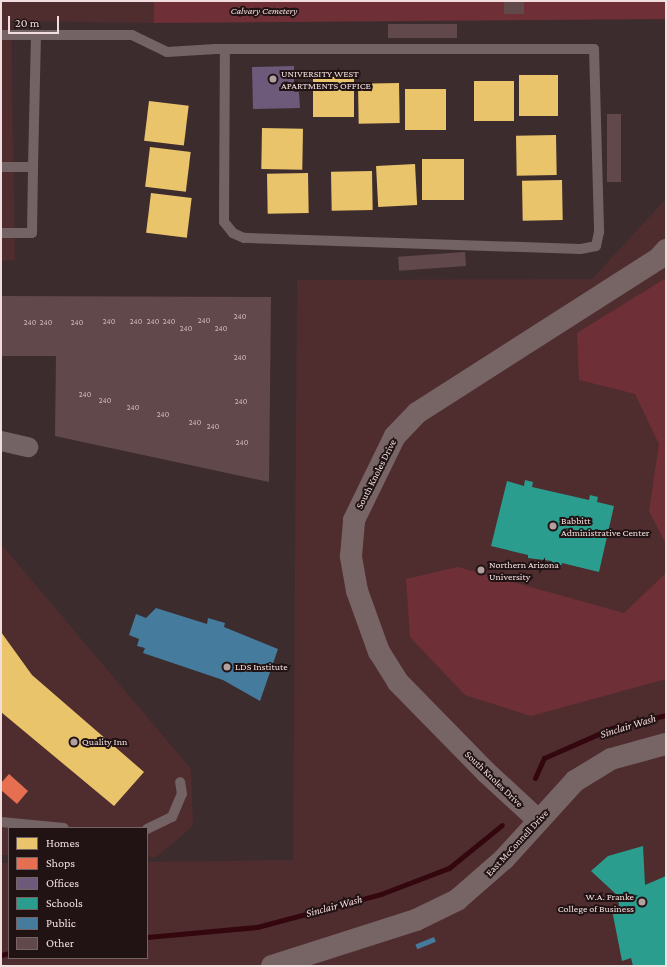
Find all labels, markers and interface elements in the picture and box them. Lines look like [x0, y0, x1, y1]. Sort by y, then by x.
park label: Calvary Cemetery [231, 5, 297, 17]
scale bar [10, 8, 61, 34]
text: 20 m [15, 16, 39, 30]
place label: UNIVERSITY WEST APARTMENTS OFFICE [281, 67, 371, 90]
marker: UNIVERSITY WEST APARTMENTS OFFICE [268, 74, 278, 84]
house number: 240 [234, 312, 246, 322]
house number: 240 [198, 316, 210, 326]
house number: 240 [103, 317, 115, 327]
house number: 240 [130, 317, 142, 327]
house number: 240 [147, 317, 159, 327]
house number: 240 [163, 317, 175, 327]
house number: 240 [24, 318, 36, 328]
house number: 240 [40, 318, 52, 328]
house number: 240 [71, 318, 83, 328]
house number: 240 [180, 324, 192, 334]
house number: 240 [215, 324, 227, 334]
house number: 240 [234, 353, 246, 363]
house number: 240 [79, 390, 91, 400]
house number: 240 [99, 396, 111, 406]
house number: 240 [235, 397, 247, 407]
house number: 240 [127, 403, 139, 413]
house number: 240 [157, 410, 169, 420]
house number: 240 [189, 418, 201, 428]
house number: 240 [207, 422, 219, 432]
street label: South Knoles Drive [353, 437, 399, 511]
house number: 240 [236, 438, 248, 448]
place label: Babbitt Administrative Center [561, 514, 649, 538]
marker: Babbitt Administrative Center [548, 521, 558, 531]
place label: Northern Arizona University [489, 558, 559, 582]
marker: Northern Arizona University [476, 565, 486, 575]
place label: LDS Institute [235, 661, 288, 673]
marker: LDS Institute [222, 662, 232, 672]
water label: Sinclair Wash [598, 711, 658, 741]
place label: Quality Inn [82, 736, 127, 748]
marker: Quality Inn [69, 737, 79, 747]
street label: South Knoles Drive [462, 748, 526, 810]
street label: East McConnell Drive [483, 807, 551, 879]
legend [8, 827, 148, 959]
text: Homes [46, 836, 79, 850]
text: Shops [46, 856, 75, 870]
text: Offices [46, 876, 79, 890]
place label: W.A. Franke College of Business [558, 890, 634, 914]
water label: Sinclair Wash [304, 892, 364, 920]
text: Schools [46, 896, 83, 910]
marker: W.A. Franke College of Business [637, 897, 647, 907]
text: Public [46, 916, 76, 930]
text: Other [46, 936, 74, 950]

